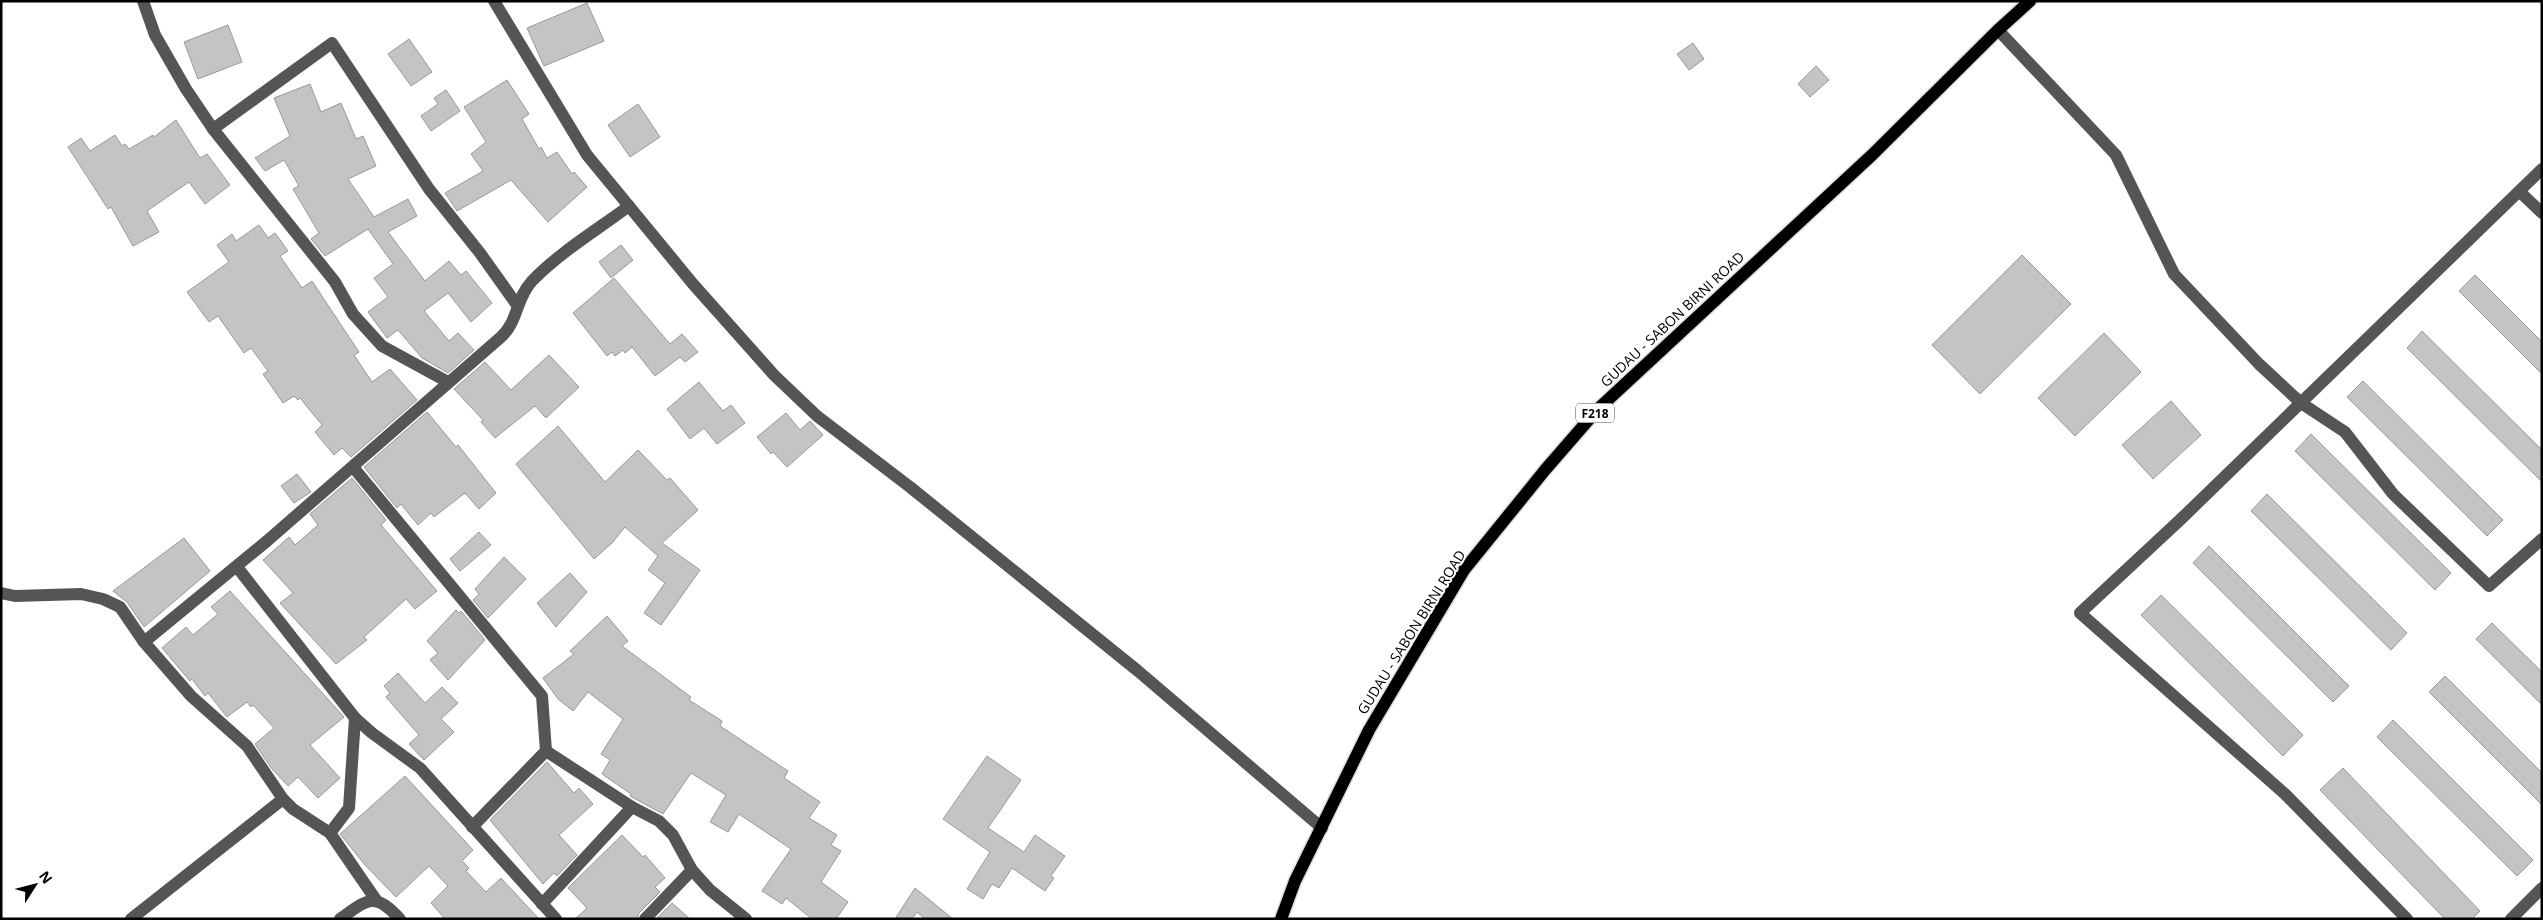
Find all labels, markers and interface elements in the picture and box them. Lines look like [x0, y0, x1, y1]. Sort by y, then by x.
street label: GUDAU - SABON BIRNI ROAD [1596, 247, 1748, 391]
road number: F218 [1576, 403, 1614, 422]
street label: GUDAU - SABON BIRNI ROAD [1353, 546, 1469, 718]
north arrow [10, 860, 60, 910]
text: N [35, 867, 57, 887]

